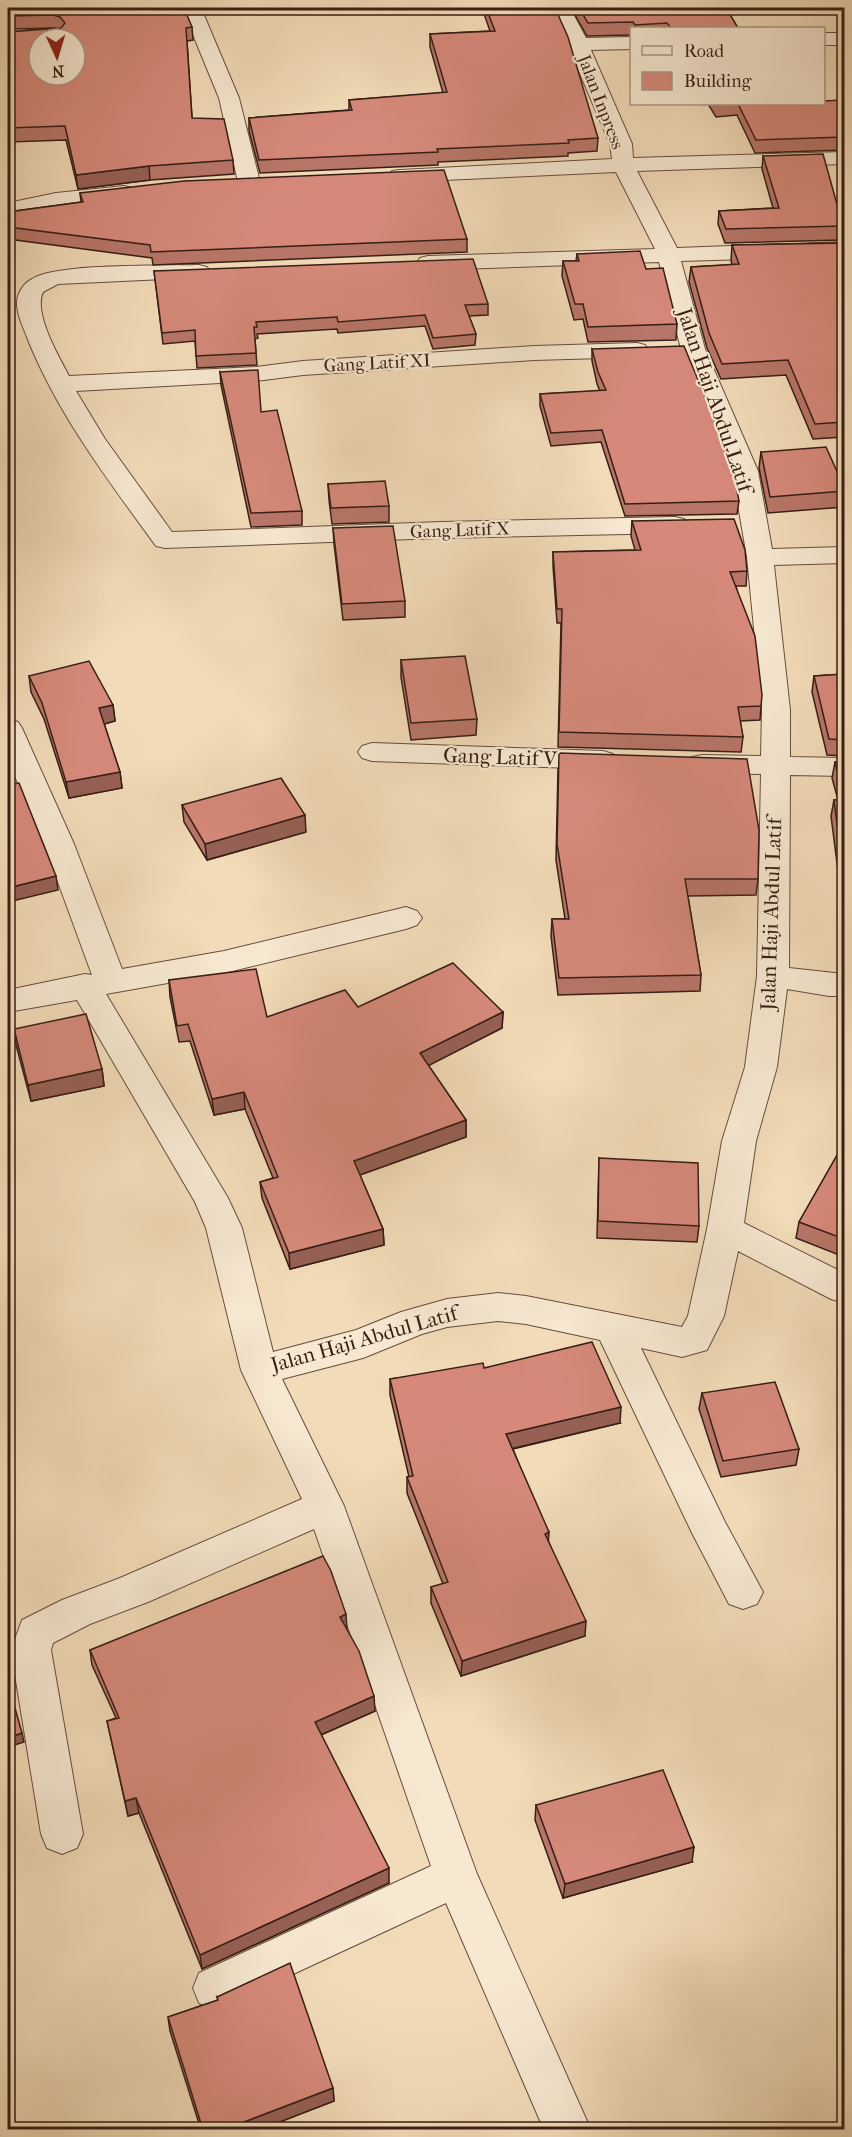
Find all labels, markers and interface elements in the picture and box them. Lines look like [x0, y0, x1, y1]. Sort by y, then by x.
north arrow [27, 27, 87, 87]
legend [630, 27, 825, 105]
text: Road [684, 41, 724, 62]
street label: Jalan Inpress [572, 50, 628, 153]
text: N [50, 62, 65, 81]
text: Building [684, 71, 752, 92]
street label: Jalan Haji Abdul Latif [672, 303, 759, 499]
street label: Gang Latif XI [323, 350, 431, 377]
street label: Gang Latif X [410, 518, 510, 543]
street label: Gang Latif V [443, 743, 559, 771]
street label: Jalan Haji Abdul Latif [756, 813, 787, 1013]
street label: Jalan Haji Abdul Latif [266, 1300, 464, 1378]

